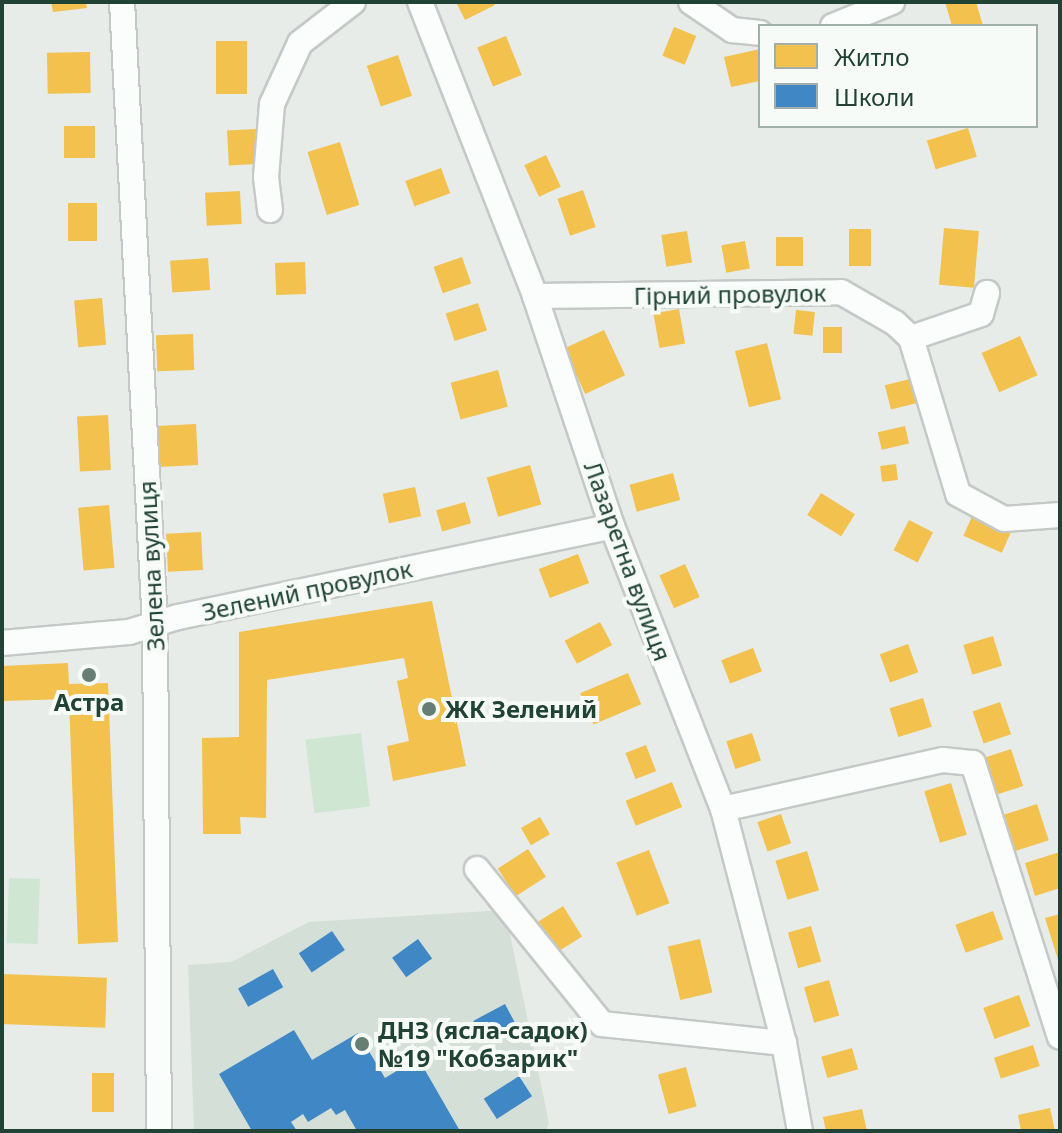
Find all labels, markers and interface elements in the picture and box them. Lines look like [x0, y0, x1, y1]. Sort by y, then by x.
legend [758, 24, 1038, 128]
text: Житло [834, 40, 909, 73]
text: Школи [834, 80, 914, 113]
street label: Гірний провулок [633, 278, 827, 310]
street label: Лазаретна вулиця [579, 457, 677, 665]
street label: Зелена вулиця [132, 480, 170, 652]
street label: Зелений провулок [199, 554, 415, 626]
marker: Астра [80, 666, 98, 684]
place label: Астра [54, 688, 124, 716]
place label: ЖК Зелений [445, 695, 597, 723]
marker: ЖК Зелений [420, 700, 438, 718]
place label: ДНЗ (ясла-садок) №19 "Кобзарик" [378, 1016, 588, 1072]
marker: ДНЗ (ясла-садок) №19 "Кобзарик" [353, 1035, 371, 1053]

